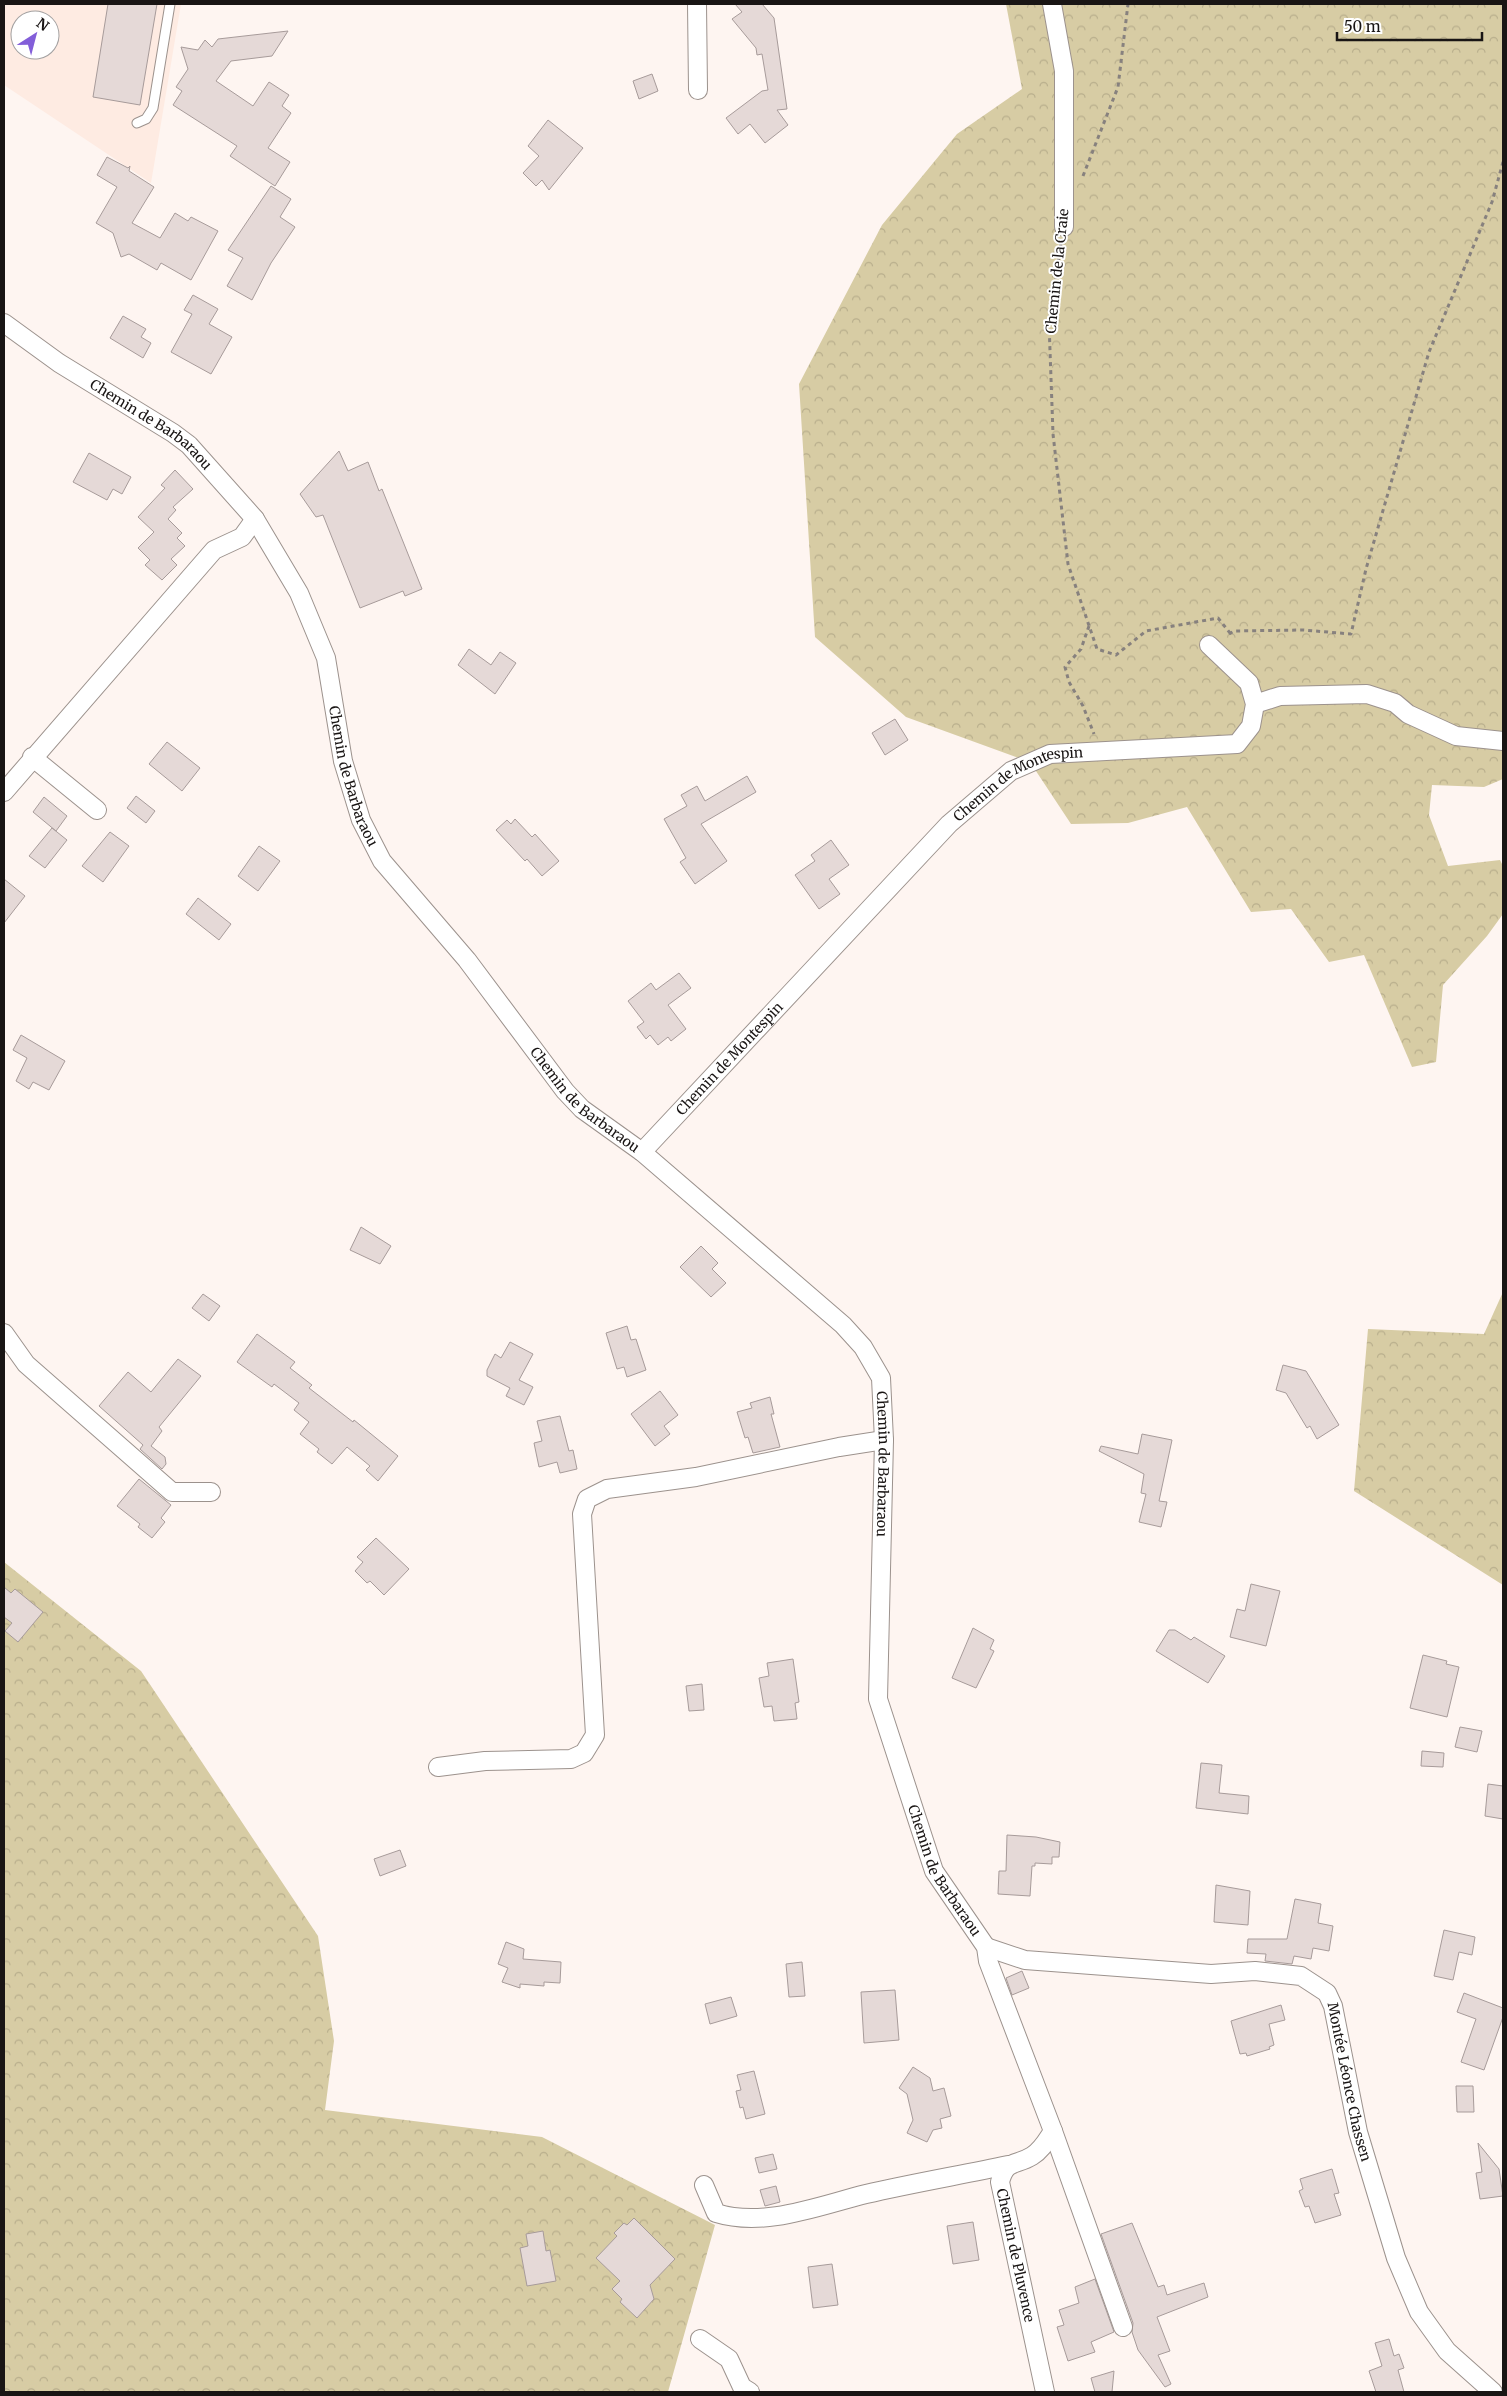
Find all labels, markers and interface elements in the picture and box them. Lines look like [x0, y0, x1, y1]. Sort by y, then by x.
north arrow [10, 10, 60, 60]
scale bar [1337, 10, 1482, 42]
text: N [33, 14, 52, 35]
text: 50 m [1344, 17, 1381, 36]
street label: Chemin de la Craie [1041, 208, 1073, 334]
street label: Chemin de Barbaraou [87, 375, 216, 474]
street label: Chemin de Barbaraou [325, 704, 382, 850]
street label: Chemin de Montespin [950, 743, 1083, 825]
street label: Chemin de Montespin [672, 998, 787, 1119]
street label: Chemin de Barbaraou [526, 1043, 643, 1156]
street label: Chemin de Barbaraou [873, 1391, 893, 1537]
street label: Chemin de Barbaraou [904, 1803, 985, 1940]
street label: Montée Léonce Chassen [1323, 2001, 1375, 2164]
street label: Chemin de Pluvence [993, 2187, 1039, 2324]

